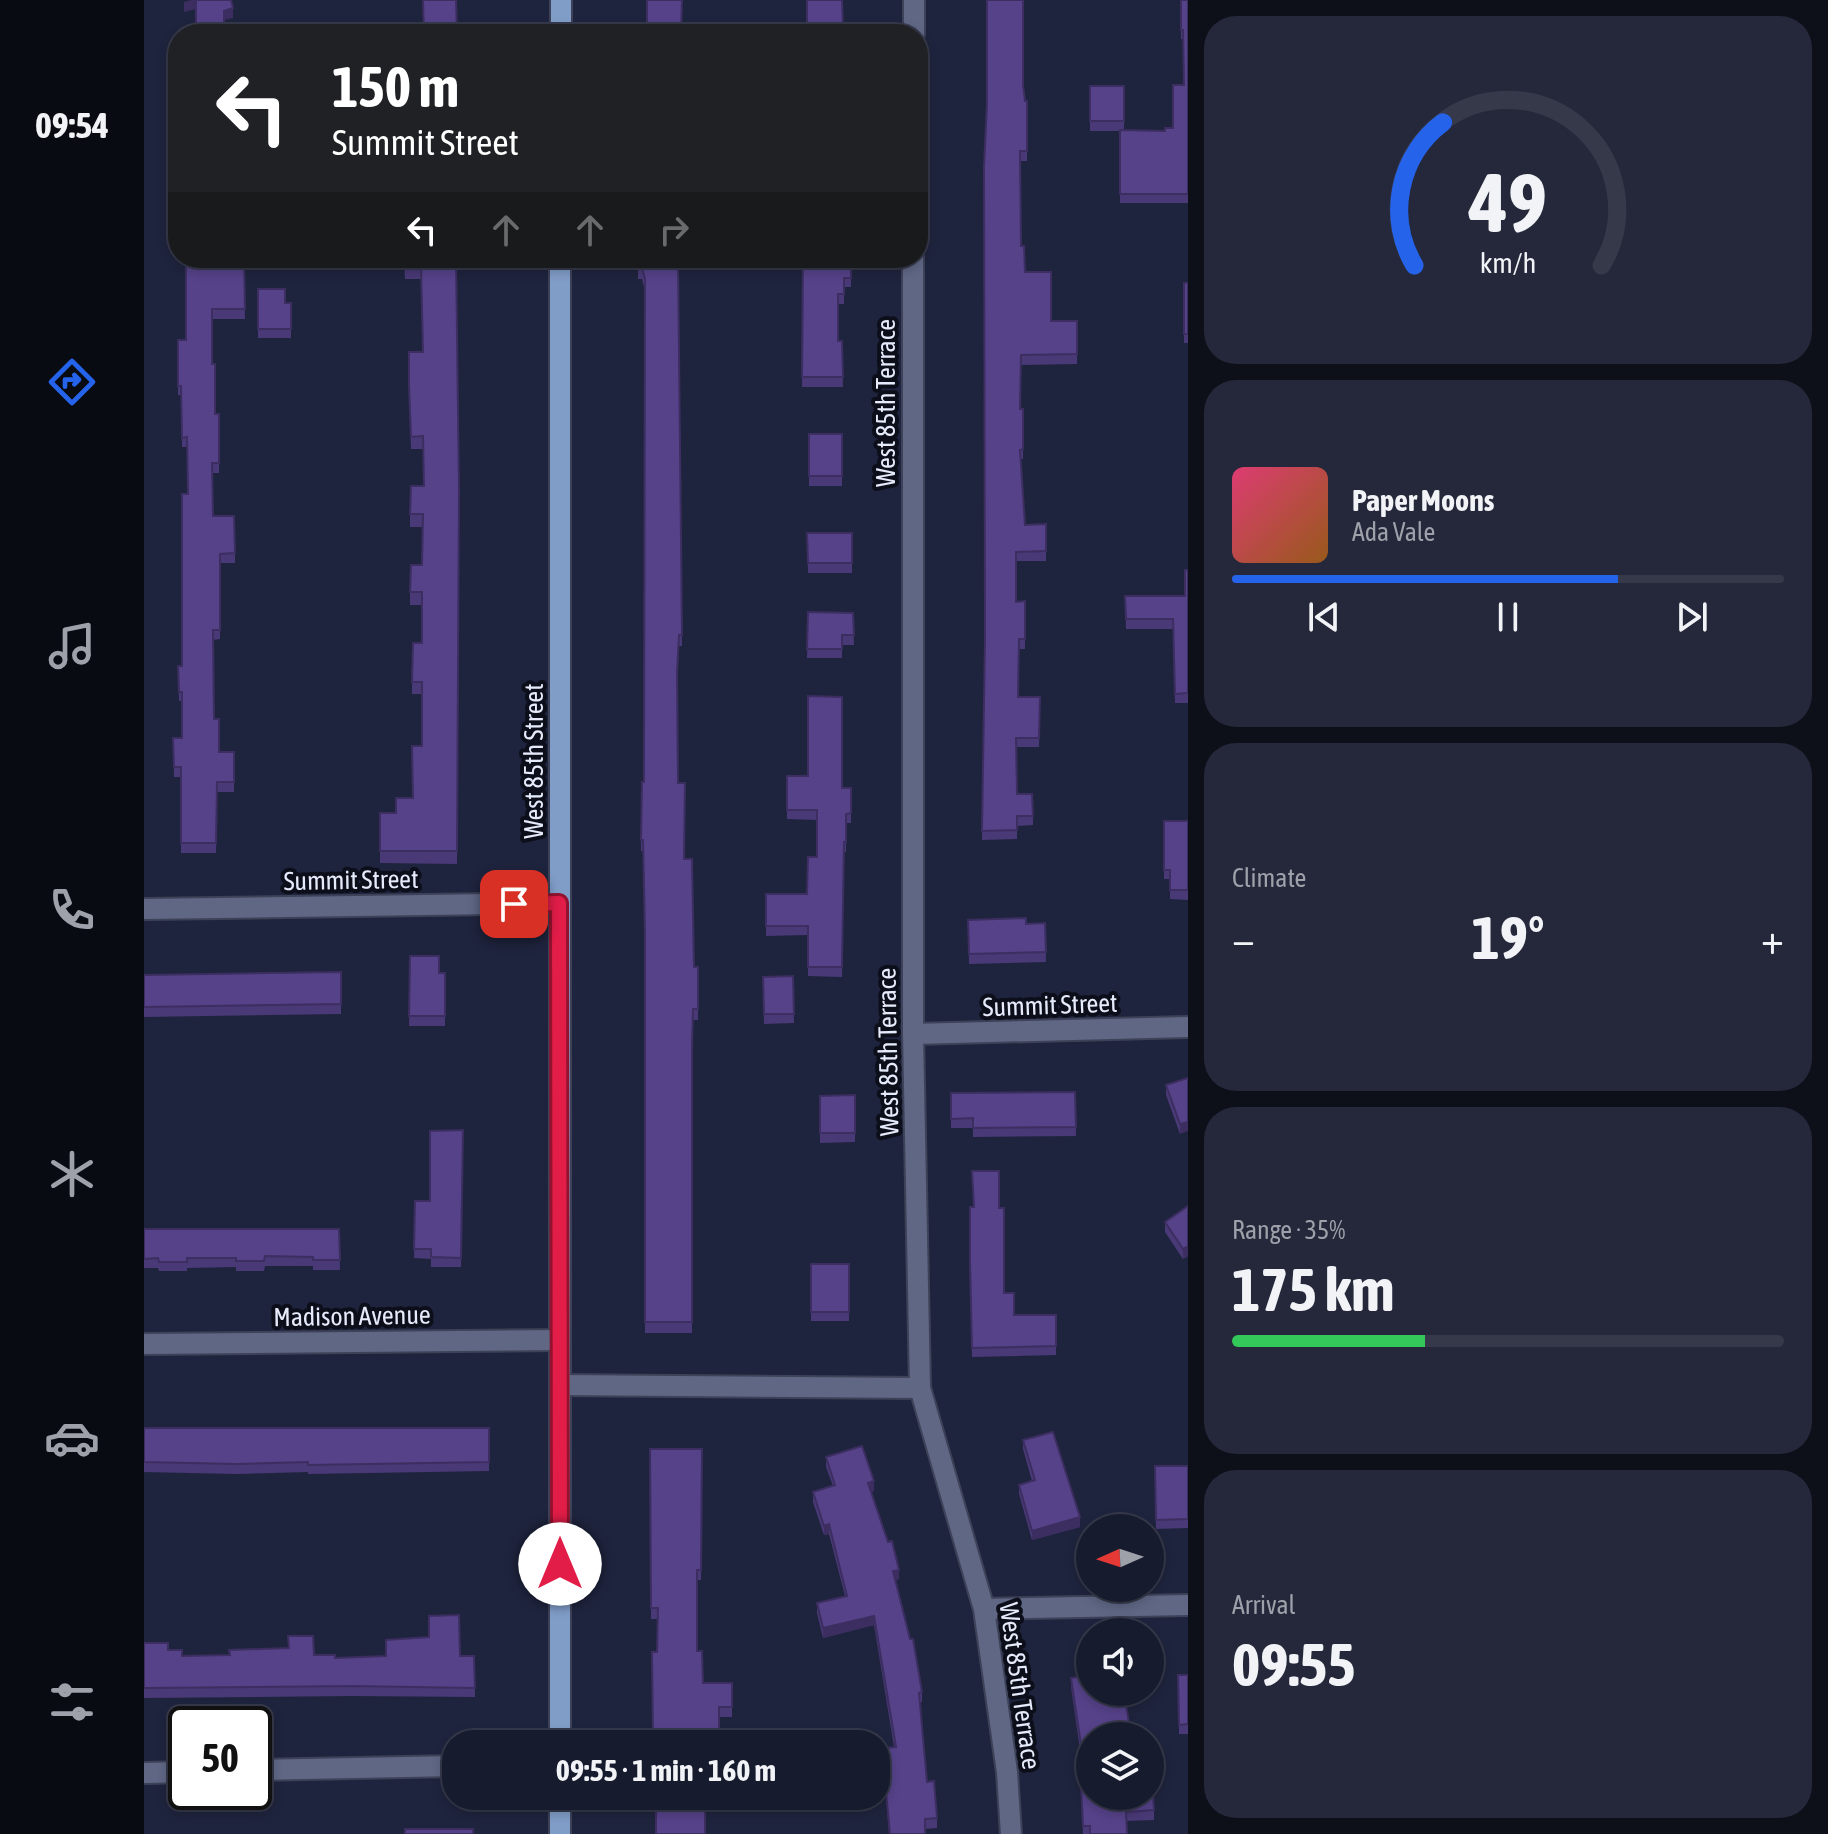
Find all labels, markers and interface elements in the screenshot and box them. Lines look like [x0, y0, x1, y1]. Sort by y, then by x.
text: 150 m [332, 55, 459, 119]
icon: left [200, 56, 304, 160]
text: 09:54 [35, 104, 109, 146]
text: Summit Street [332, 121, 519, 163]
text: 49 [1468, 153, 1547, 249]
icon: left [400, 208, 444, 252]
icon: ahead [484, 208, 528, 252]
icon: ahead [568, 208, 612, 252]
icon: right [652, 208, 696, 252]
text: km/h [1480, 246, 1536, 279]
street label: West 85th Terrace [871, 319, 901, 487]
icon: directions [44, 354, 100, 410]
text: Paper Moons [1352, 483, 1494, 517]
text: Ada Vale [1352, 517, 1435, 547]
icon: previous [1302, 595, 1346, 639]
icon: pause [1486, 595, 1530, 639]
icon: next [1670, 595, 1714, 639]
icon: music [44, 618, 100, 674]
street label: West 85th Street [519, 683, 549, 839]
text: Climate [1232, 863, 1306, 893]
street label: Summit Street [283, 864, 419, 896]
pin [480, 870, 548, 938]
icon: phone [44, 882, 100, 938]
icon: arrive [492, 882, 536, 926]
text: 19° [1472, 903, 1544, 972]
text: − [1232, 913, 1255, 963]
text: + [1761, 913, 1784, 963]
street label: West 85th Terrace [872, 968, 904, 1136]
street label: Summit Street [982, 988, 1118, 1022]
icon: climate [44, 1146, 100, 1202]
text: Range · 35% [1232, 1215, 1345, 1245]
text: 175 km [1232, 1255, 1394, 1324]
street label: Madison Avenue [273, 1300, 431, 1332]
icon: car [44, 1410, 100, 1466]
north arrow [1076, 1514, 1164, 1602]
map controls [1076, 1514, 1164, 1810]
position arrow [518, 1522, 602, 1606]
text: Arrival [1232, 1590, 1296, 1620]
street label: West 85th Terrace [993, 1601, 1047, 1771]
button: sound [1076, 1618, 1164, 1706]
text: 09:55 [1232, 1630, 1355, 1699]
icon: filters [44, 1674, 100, 1730]
speed limit sign: 50 [168, 1706, 272, 1810]
button: layers [1076, 1722, 1164, 1810]
text: 09:55 · 1 min · 160 m [556, 1753, 776, 1787]

